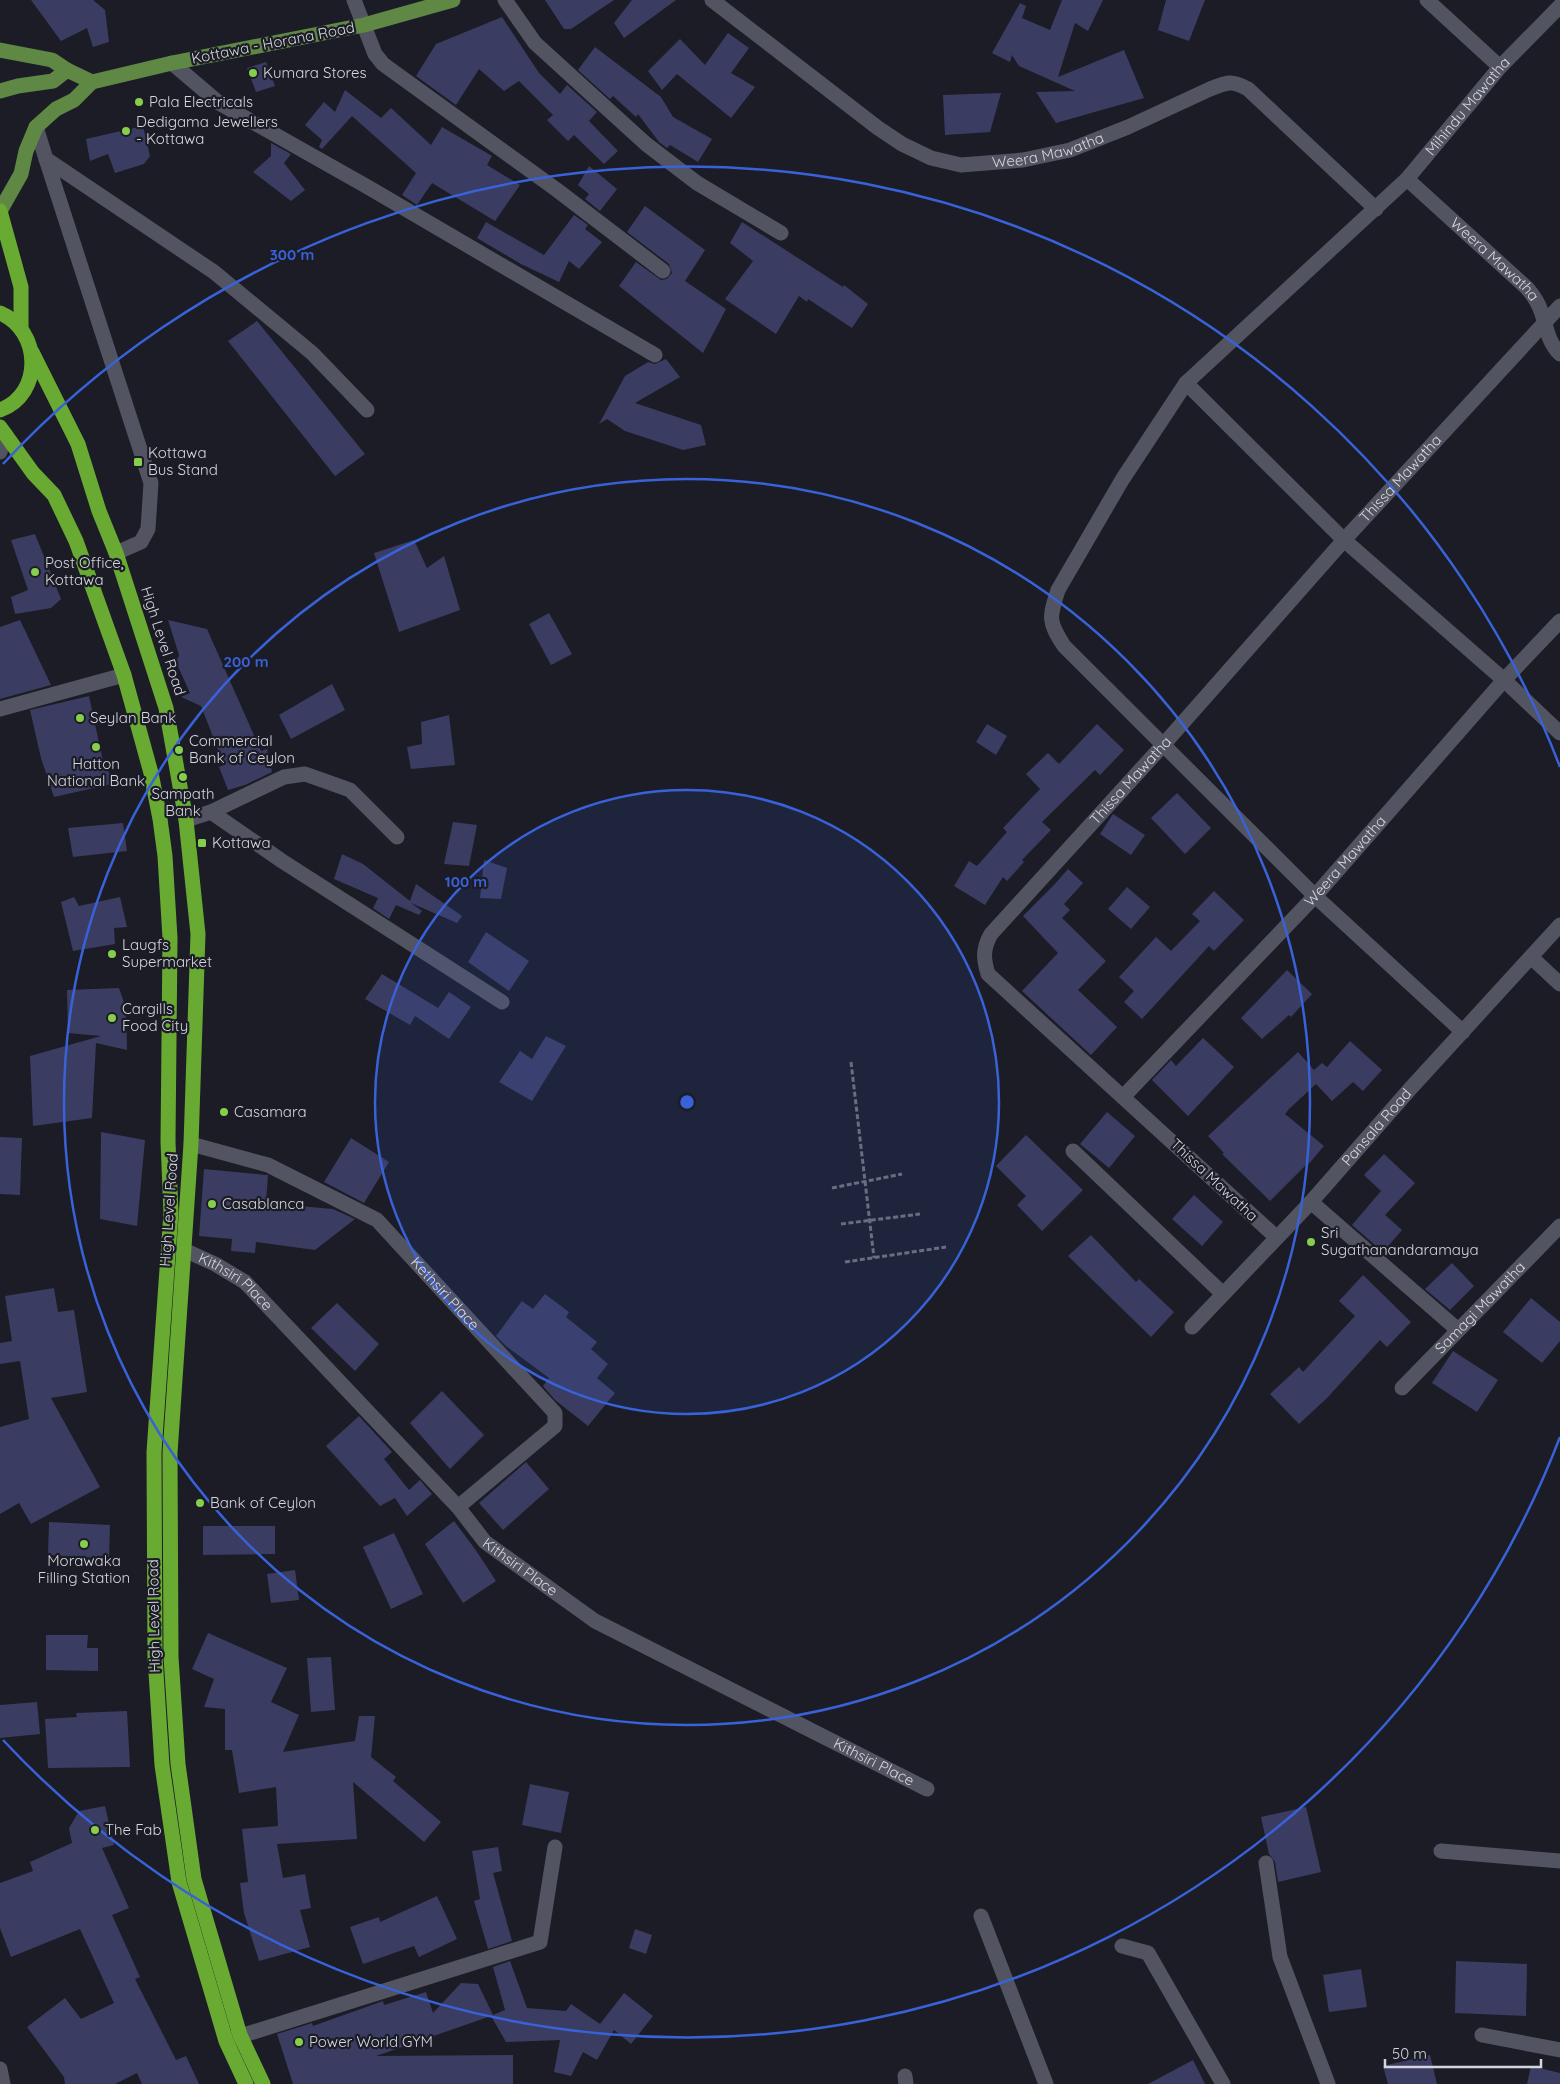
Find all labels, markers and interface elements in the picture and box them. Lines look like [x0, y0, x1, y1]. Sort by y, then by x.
street label: Kottawa - Horana Road [190, 17, 356, 68]
street label: Mihindu Mawatha [1421, 53, 1514, 159]
place label: Kumara Stores [263, 63, 367, 82]
marker: Kumara Stores [247, 67, 259, 79]
place label: Pala Electricals [149, 92, 253, 111]
marker: Pala Electricals [133, 96, 145, 108]
place label: Dedigama Jewellers - Kottawa [136, 112, 278, 148]
marker: Dedigama Jewellers - Kottawa [120, 125, 132, 137]
street label: Weera Mawatha [991, 128, 1106, 171]
street label: Weera Mawatha [1447, 213, 1544, 305]
text: 300 m [270, 245, 314, 264]
street label: Thissa Mawatha [1355, 430, 1445, 526]
place label: Kottawa Bus Stand [148, 443, 218, 479]
marker: Kottawa Bus Stand [132, 456, 144, 468]
place label: Post Office, Kottawa [45, 553, 124, 589]
marker: Post Office, Kottawa [29, 566, 41, 578]
street label: High Level Road [137, 584, 190, 698]
text: 200 m [224, 652, 269, 671]
place label: Seylan Bank [90, 708, 176, 727]
marker: Seylan Bank [74, 712, 86, 724]
place label: Commercial Bank of Ceylon [189, 731, 295, 767]
street label: Thissa Mawatha [1085, 732, 1175, 828]
marker: Hatton National Bank [90, 741, 102, 753]
marker: Commercial Bank of Ceylon [173, 744, 185, 756]
place label: Hatton National Bank [47, 754, 145, 790]
marker: Sampath Bank [177, 771, 189, 783]
place label: Sampath Bank [152, 784, 215, 820]
street label: Weera Mawatha [1300, 812, 1390, 910]
place label: Kottawa [212, 833, 270, 852]
marker: Kottawa [196, 837, 208, 849]
text: 100 m [445, 872, 487, 891]
place label: Laugfs Supermarket [122, 935, 212, 971]
marker: Laugfs Supermarket [106, 948, 118, 960]
place label: Cargills Food City [122, 999, 188, 1035]
marker: Cargills Food City [106, 1012, 118, 1024]
street label: Pansala Road [1337, 1084, 1415, 1170]
centre of rings [678, 1093, 696, 1111]
place label: Casamara [234, 1102, 307, 1121]
marker: Casamara [218, 1106, 230, 1118]
street label: Thissa Mawatha [1167, 1134, 1262, 1225]
street label: High Level Road [155, 1153, 182, 1267]
place label: Casablanca [222, 1194, 304, 1213]
marker: Casablanca [206, 1198, 218, 1210]
place label: Sri Sugathanandaramaya [1321, 1223, 1479, 1259]
marker: Sri Sugathanandaramaya [1305, 1236, 1317, 1248]
street label: Kithsiri Place [196, 1248, 277, 1314]
street label: Kethsiri Place [407, 1253, 484, 1334]
street label: Samagi Mawatha [1431, 1257, 1529, 1358]
place label: Bank of Ceylon [210, 1493, 316, 1512]
marker: Bank of Ceylon [194, 1497, 206, 1509]
street label: Kithsiri Place [479, 1533, 562, 1600]
marker: Morawaka Filling Station [78, 1538, 90, 1550]
place label: Morawaka Filling Station [38, 1551, 130, 1587]
street label: High Level Road [143, 1559, 164, 1673]
street label: Kithsiri Place [830, 1733, 918, 1790]
place label: The Fab [105, 1820, 162, 1839]
marker: The Fab [89, 1824, 101, 1836]
place label: Power World GYM [309, 2032, 433, 2051]
marker: Power World GYM [293, 2036, 305, 2048]
scale bar [1385, 2036, 1541, 2068]
text: 50 m [1392, 2044, 1427, 2063]

